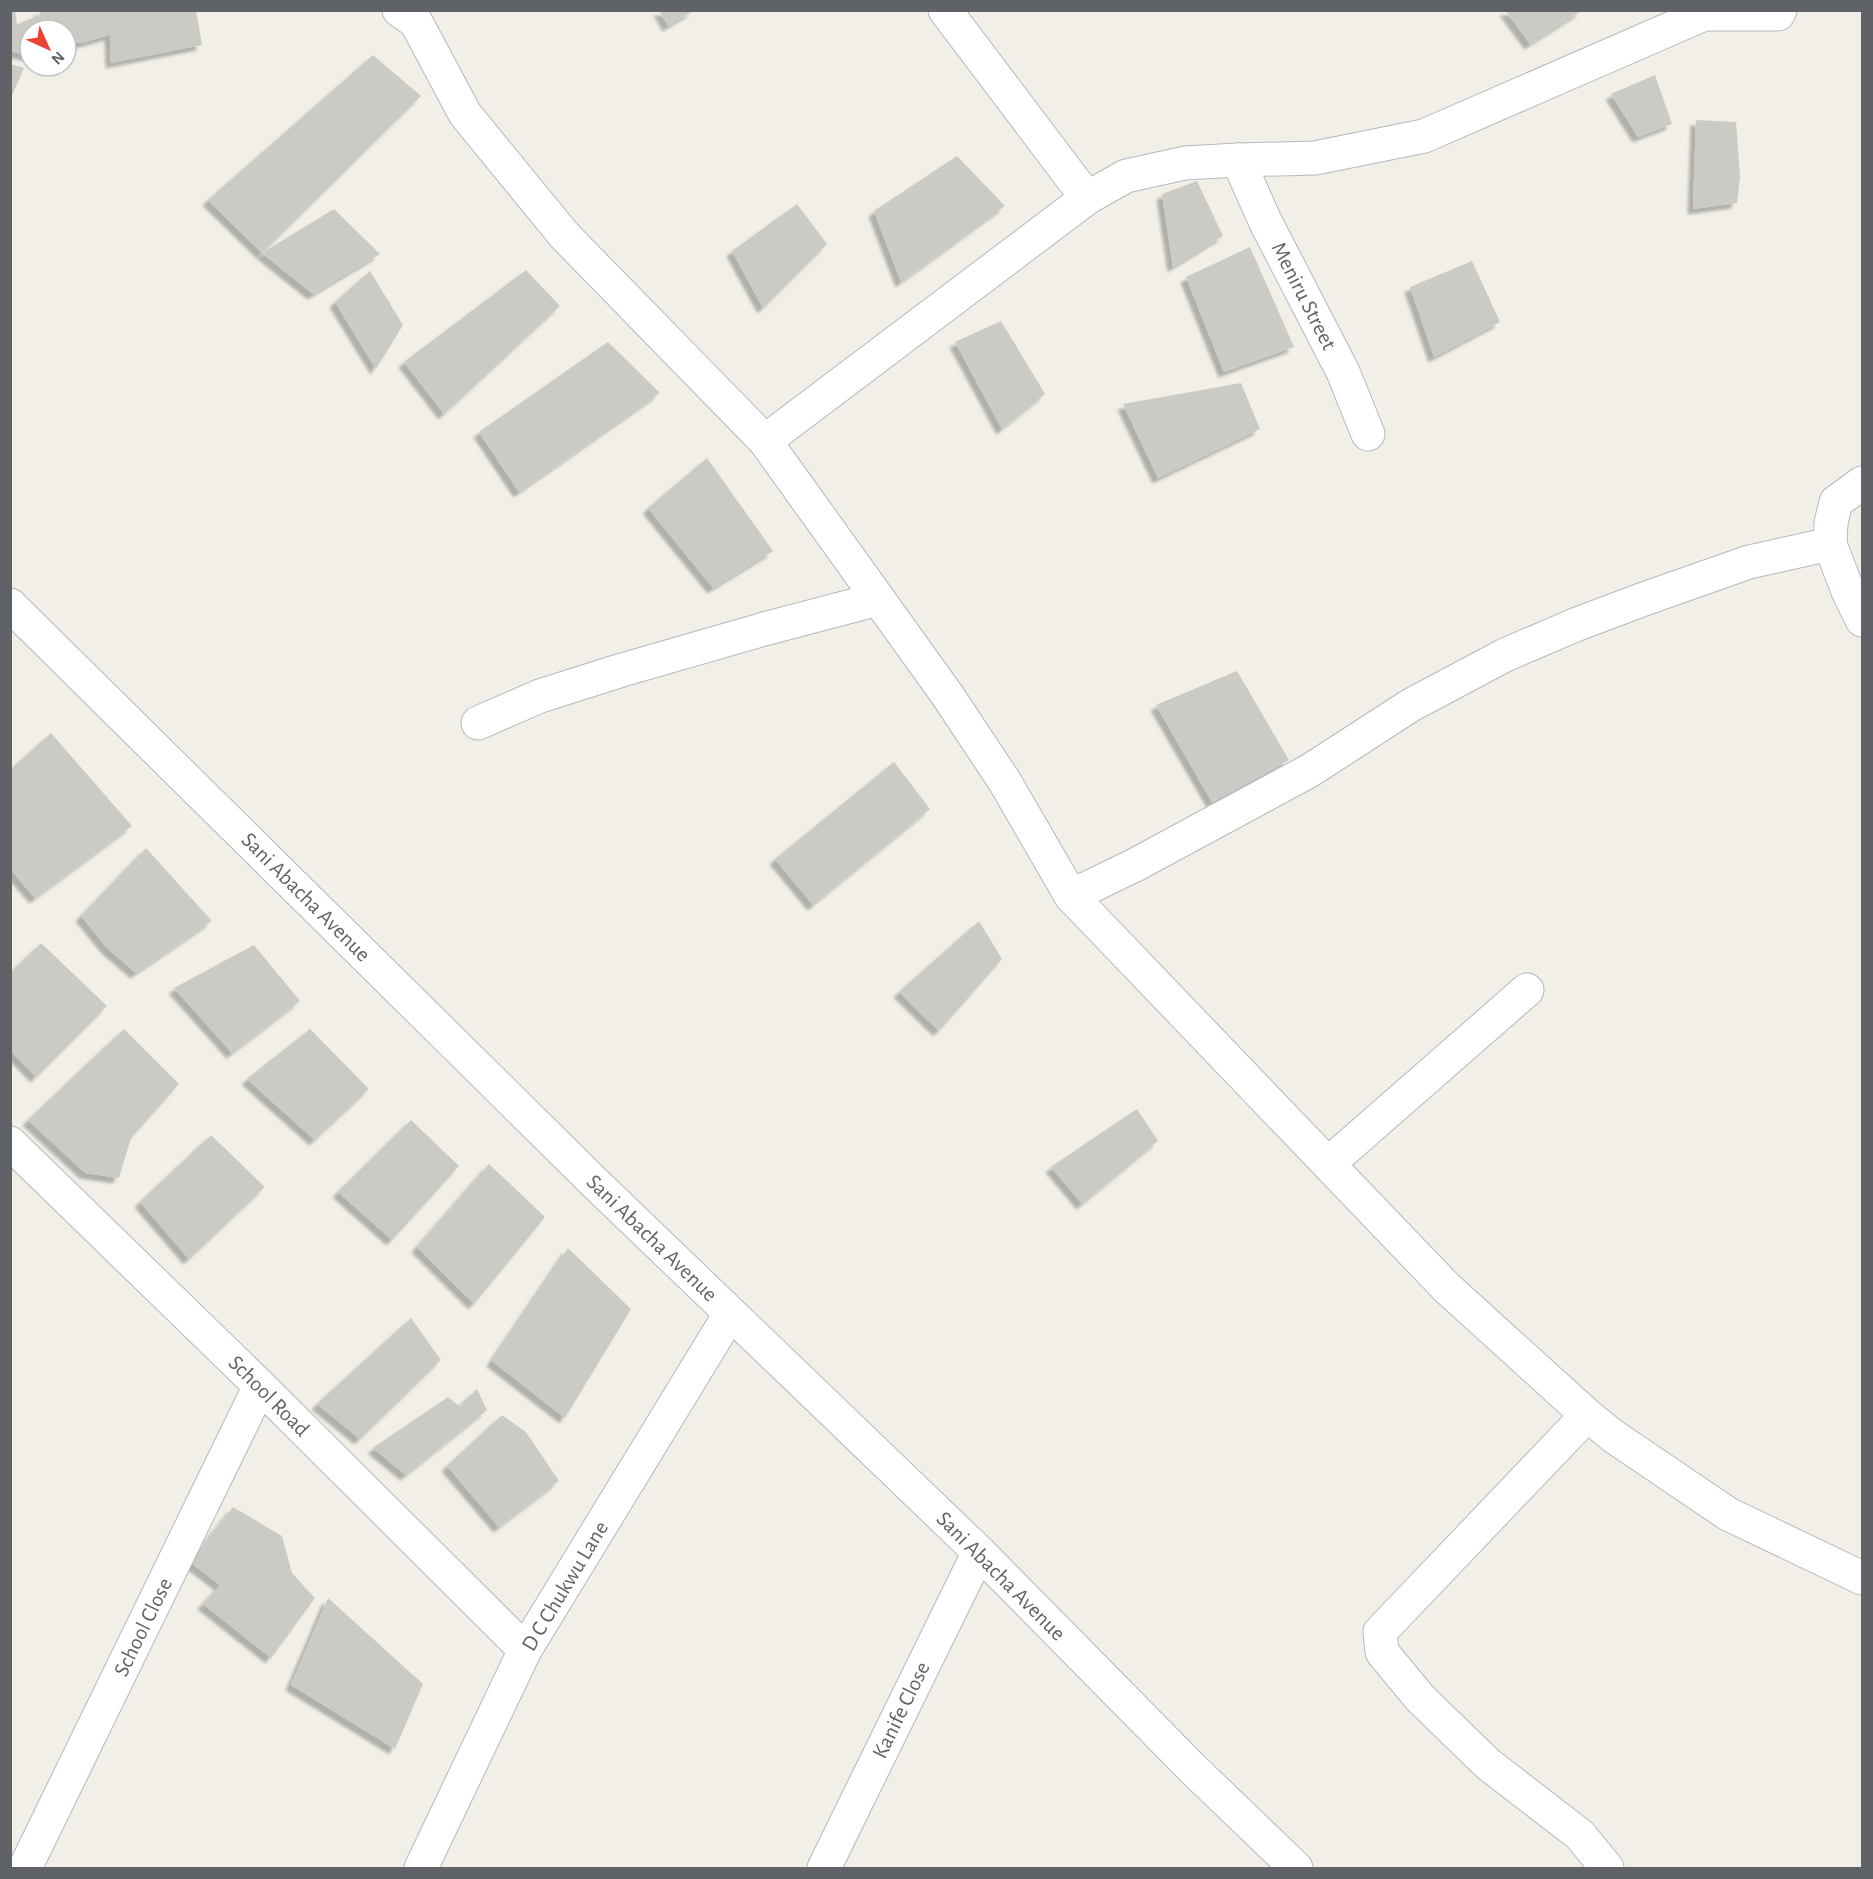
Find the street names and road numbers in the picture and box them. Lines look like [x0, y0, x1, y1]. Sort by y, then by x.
street label: Meniru Street [1268, 239, 1340, 353]
street label: Sani Abacha Avenue [237, 828, 375, 966]
street label: Sani Abacha Avenue [582, 1170, 722, 1306]
street label: School Road [224, 1351, 314, 1441]
street label: Sani Abacha Avenue [932, 1507, 1070, 1645]
street label: D C Chukwu Lane [518, 1517, 612, 1655]
street label: School Close [110, 1574, 176, 1680]
street label: Kanife Close [868, 1658, 934, 1762]

